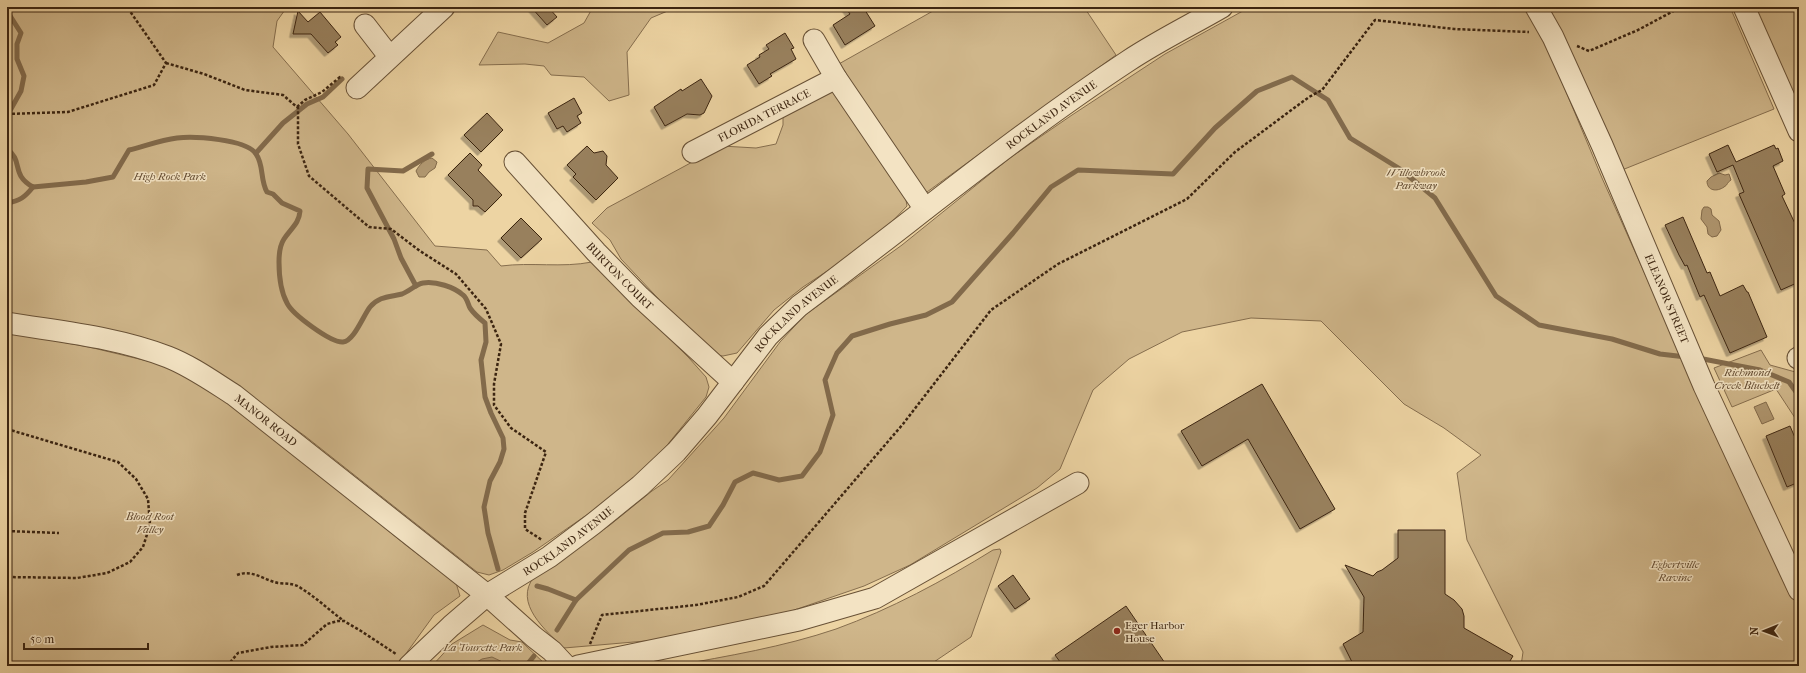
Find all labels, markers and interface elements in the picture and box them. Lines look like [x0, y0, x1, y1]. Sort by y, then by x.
street label: ROCKLAND AVENUE [1004, 78, 1100, 152]
street label: FLORIDA TERRACE [716, 86, 813, 145]
park label: Willowbrook Parkway [1386, 166, 1446, 192]
park label: High Rock Park [133, 170, 206, 183]
street label: BURTON COURT [584, 240, 656, 313]
street label: ELEANOR STREET [1642, 252, 1692, 346]
street label: ROCKLAND AVENUE [752, 273, 841, 355]
park label: Richmond Creek Bluebelt [1714, 366, 1780, 392]
street label: MANOR ROAD [232, 392, 300, 449]
street label: ROCKLAND AVENUE [521, 504, 616, 578]
park label: Blood Root Valley [125, 510, 175, 536]
park label: Egbertville Ravine [1650, 558, 1700, 584]
north arrow [1744, 611, 1784, 651]
place label: Eger Harbor House [1125, 619, 1185, 645]
scale bar [24, 625, 148, 651]
marker: Eger Harbor House [1112, 626, 1122, 636]
text: N [1748, 626, 1761, 635]
text: 50 m [30, 632, 54, 646]
park label: La Tourette Park [443, 641, 523, 654]

